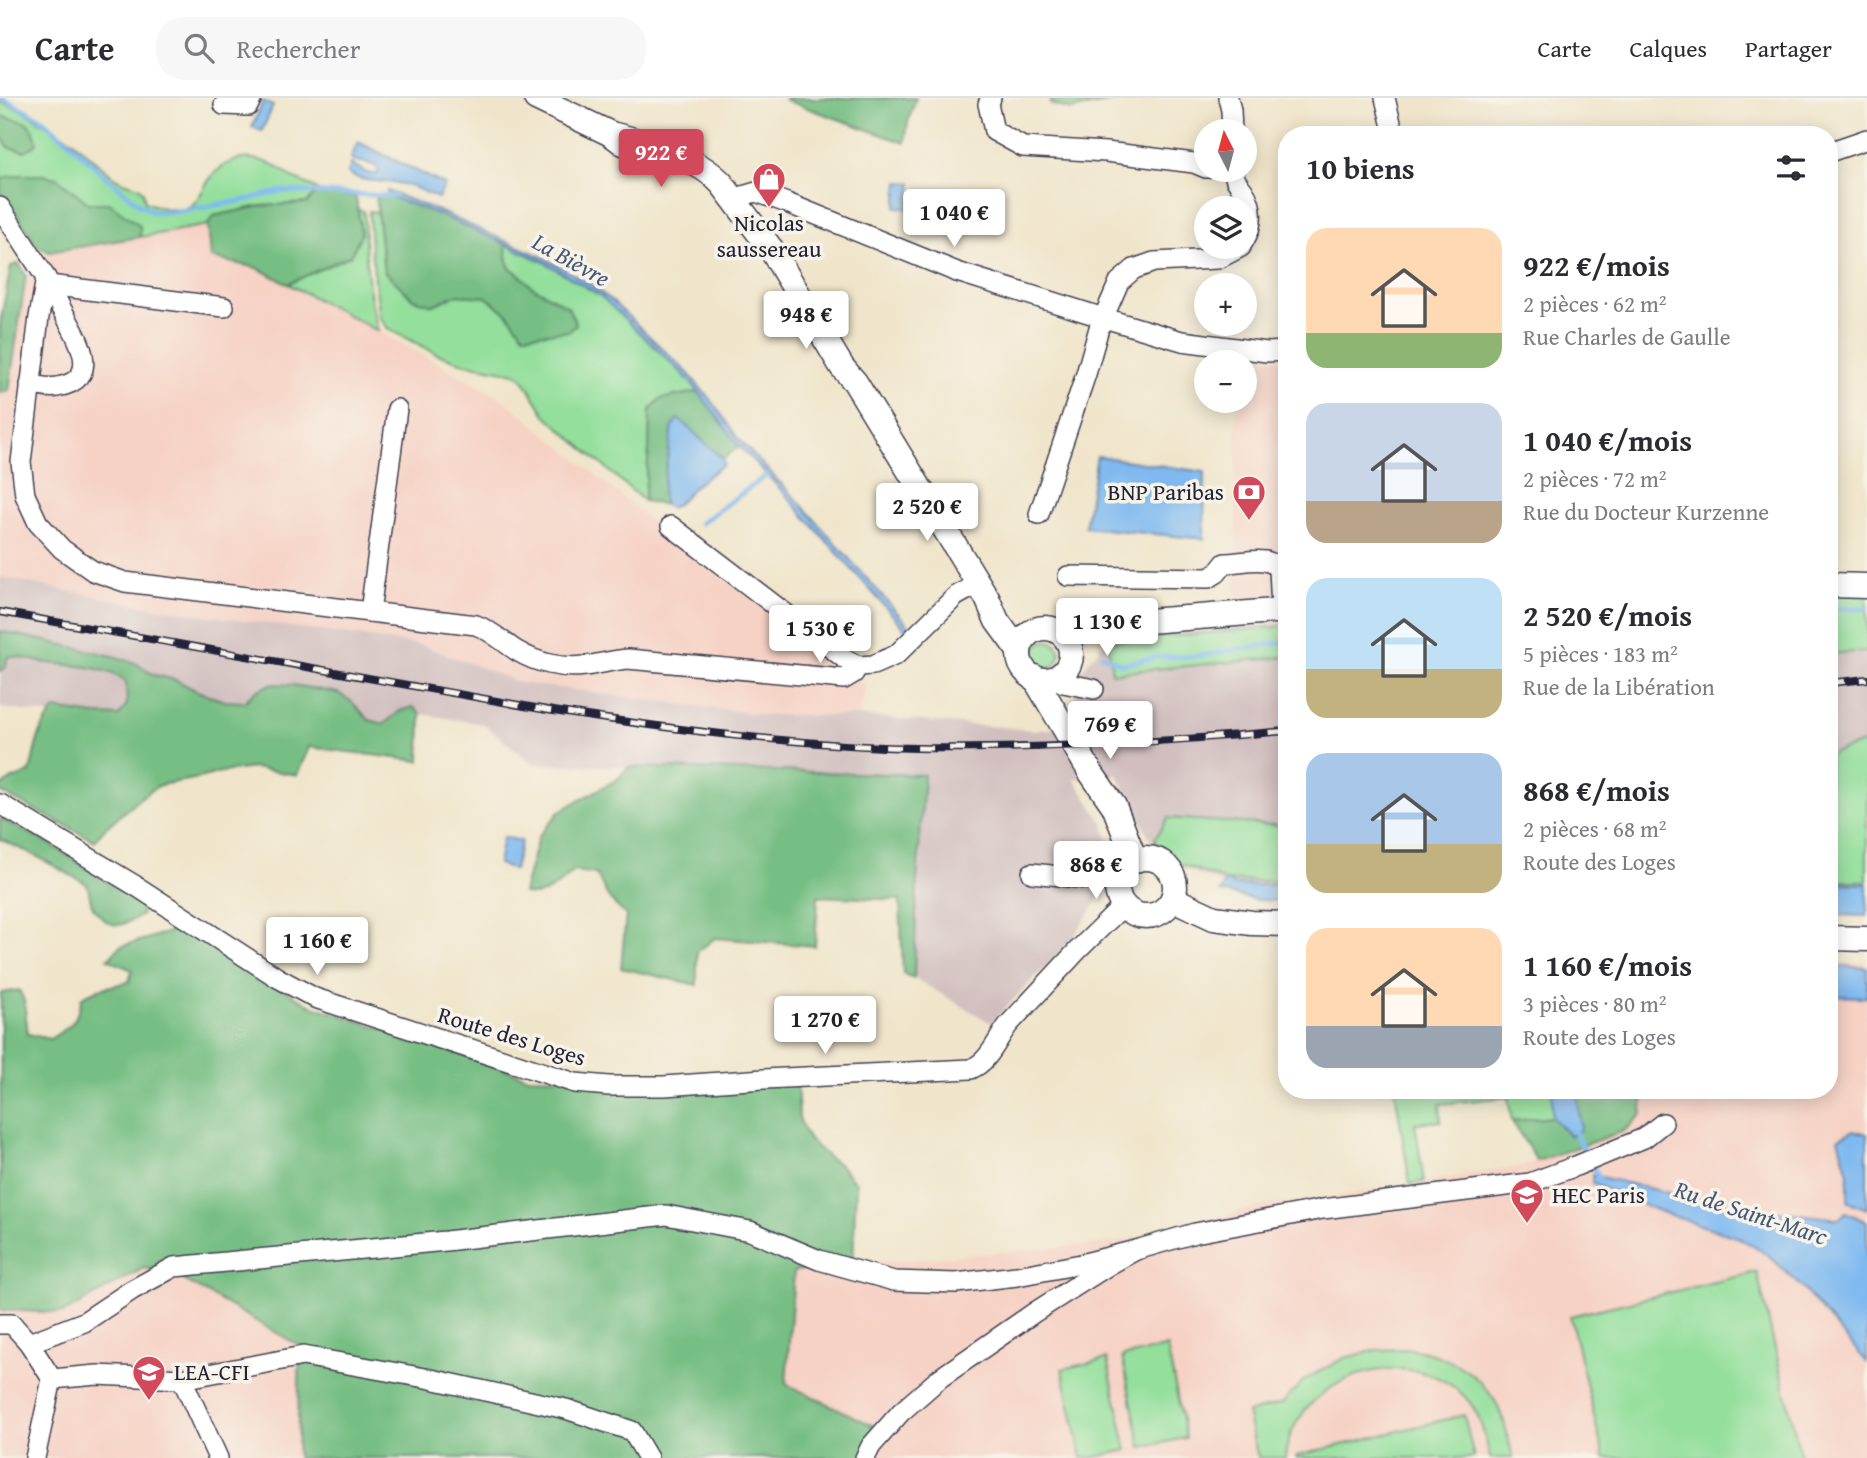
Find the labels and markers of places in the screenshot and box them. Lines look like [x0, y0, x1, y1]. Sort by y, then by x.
pin: 922 € [612, 130, 710, 189]
shop icon: Nicolas saussereau [750, 160, 788, 209]
pin: 1 040 € [889, 190, 1019, 249]
place label: Nicolas saussereau [717, 206, 822, 265]
pin: 948 € [757, 292, 855, 351]
bank icon: BNP Paribas [1230, 473, 1268, 522]
place label: BNP Paribas [1107, 475, 1224, 508]
pin: 2 520 € [862, 484, 992, 543]
pin: 1 130 € [1042, 598, 1172, 658]
pin: 1 530 € [755, 606, 885, 665]
pin: 769 € [1061, 702, 1159, 761]
pin: 868 € [1047, 842, 1145, 901]
pin: 1 160 € [252, 918, 382, 977]
pin: 1 270 € [760, 996, 890, 1056]
school or university icon: HEC Paris [1508, 1176, 1546, 1225]
place label: HEC Paris [1552, 1178, 1645, 1211]
school or university icon: LEA-CFI [130, 1353, 168, 1402]
place label: LEA-CFI [174, 1355, 249, 1388]

